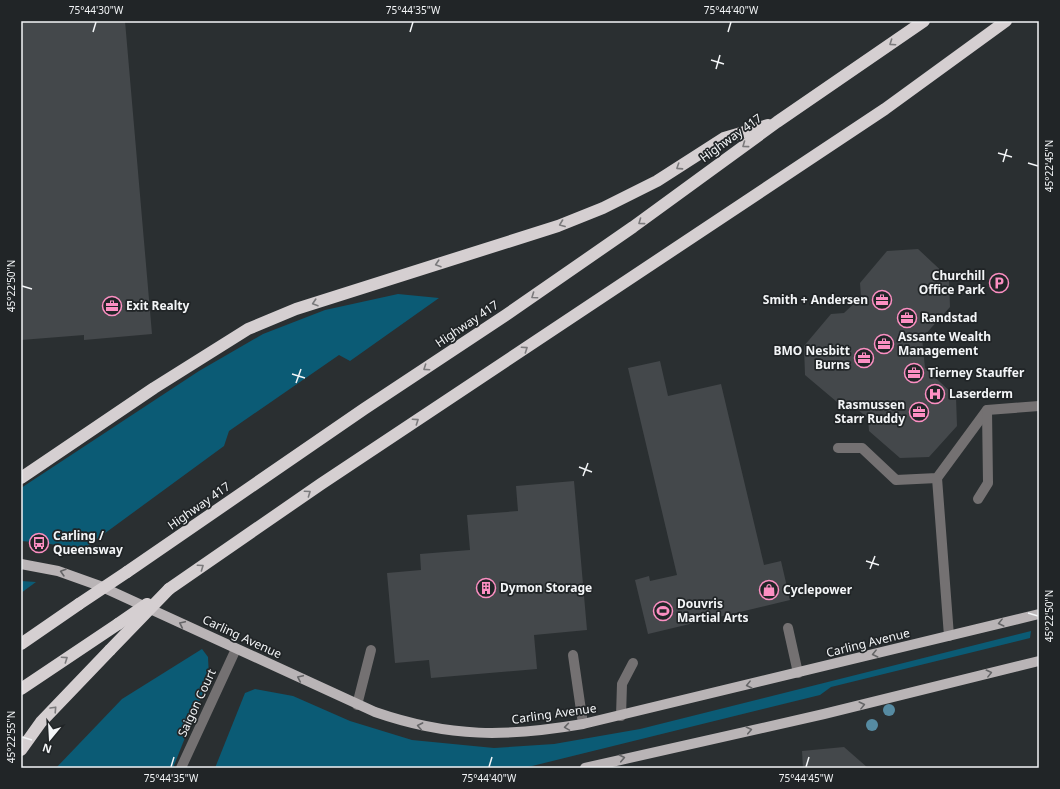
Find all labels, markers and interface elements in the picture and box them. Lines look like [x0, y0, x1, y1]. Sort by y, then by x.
text: 75°44'30"W [69, 3, 124, 17]
text: 75°44'35"W [386, 3, 441, 17]
text: 75°44'40"W [704, 3, 759, 17]
one-way arrow [889, 38, 896, 45]
street label: Highway 417 [696, 109, 765, 166]
one-way arrow [743, 140, 750, 147]
text: 45°22'45"N [1042, 140, 1056, 192]
one-way arrow [676, 162, 683, 170]
one-way arrow [638, 217, 645, 224]
one-way arrow [559, 220, 566, 228]
one-way arrow [435, 259, 442, 268]
text: 45°22'50"N [4, 260, 18, 312]
place label: Churchill Office Park [919, 267, 986, 298]
parking icon: Churchill Office Park [988, 272, 1010, 294]
office icon: Smith + Andersen [871, 289, 893, 311]
one-way arrow [531, 291, 538, 298]
place label: Smith + Andersen [763, 291, 868, 308]
office icon: Exit Realty [101, 295, 123, 317]
street label: Highway 417 [432, 296, 502, 351]
place label: Exit Realty [126, 297, 190, 314]
one-way arrow [311, 298, 318, 307]
office icon: Randstad [896, 307, 918, 329]
place label: Randstad [921, 309, 977, 326]
place label: Assante Wealth Management [898, 328, 991, 359]
office icon: Assante Wealth Management [873, 333, 895, 355]
place label: BMO Nesbitt Burns [774, 342, 850, 373]
one-way arrow [520, 347, 527, 354]
office icon: BMO Nesbitt Burns [853, 347, 875, 369]
office icon: Tierney Stauffer [903, 362, 925, 384]
one-way arrow [423, 363, 430, 371]
place label: Tierney Stauffer [928, 364, 1025, 381]
hospital icon: Laserderm [924, 383, 946, 405]
place label: Laserderm [949, 385, 1013, 402]
place label: Rasmussen Starr Ruddy [834, 396, 905, 427]
office icon: Rasmussen Starr Ruddy [908, 401, 930, 423]
one-way arrow [412, 418, 419, 426]
street label: Highway 417 [164, 478, 234, 533]
one-way arrow [304, 490, 311, 498]
place label: Carling / Queensway [53, 527, 123, 558]
bus stop icon: Carling / Queensway [28, 532, 50, 554]
one-way arrow [197, 564, 204, 572]
one-way arrow [59, 568, 66, 577]
building icon: Dymon Storage [475, 577, 497, 599]
place label: Dymon Storage [500, 579, 592, 596]
shop icon: Cyclepower [758, 579, 780, 601]
place label: Cyclepower [783, 581, 853, 598]
text: 45°22'50"N [1042, 590, 1056, 642]
place label: Douvris Martial Arts [677, 595, 748, 626]
sports icon: Douvris Martial Arts [652, 600, 674, 622]
street label: Carling Avenue [200, 611, 285, 662]
one-way arrow [998, 619, 1004, 627]
one-way arrow [178, 621, 186, 629]
street label: Carling Avenue [824, 624, 912, 661]
one-way arrow [872, 650, 878, 658]
one-way arrow [61, 656, 68, 664]
street label: Saigon Court [173, 665, 220, 740]
one-way arrow [985, 670, 992, 678]
one-way arrow [296, 675, 304, 683]
one-way arrow [745, 681, 752, 689]
street label: Carling Avenue [510, 699, 598, 728]
one-way arrow [859, 701, 866, 709]
one-way arrow [49, 706, 56, 713]
text: 45°22'55"N [4, 711, 18, 763]
north arrow [30, 719, 70, 759]
one-way arrow [417, 722, 423, 730]
one-way arrow [564, 722, 570, 731]
one-way arrow [746, 727, 752, 735]
text: N [40, 740, 53, 758]
one-way arrow [619, 755, 625, 763]
text: 75°44'35"W [144, 771, 199, 785]
text: 75°44'40"W [462, 771, 517, 785]
text: 75°44'45"W [779, 771, 834, 785]

